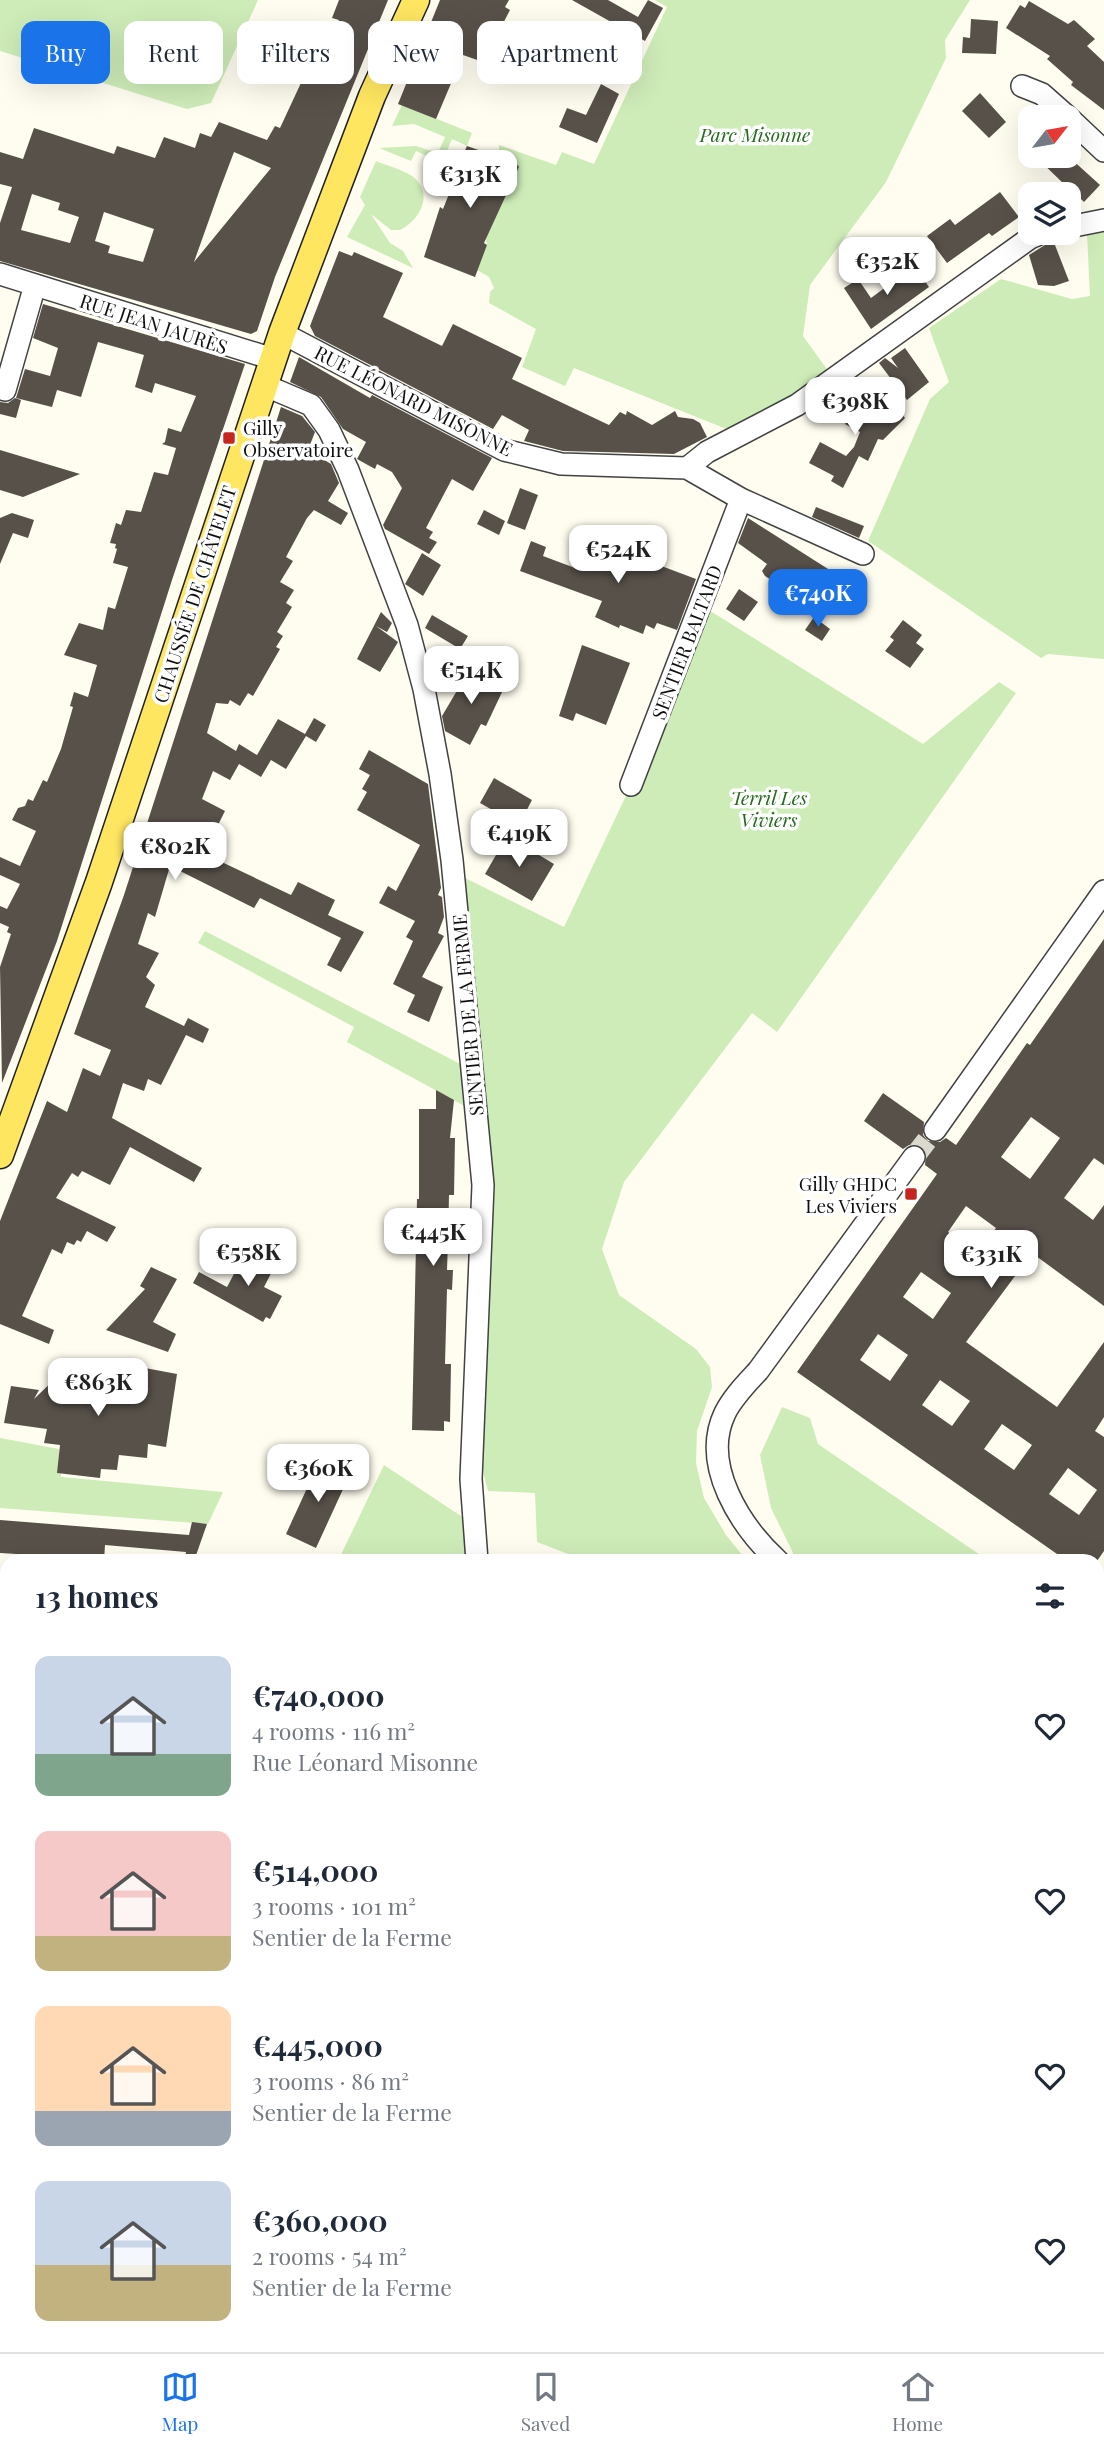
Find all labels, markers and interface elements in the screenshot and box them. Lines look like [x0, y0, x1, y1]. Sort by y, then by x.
chip: Buy [21, 21, 110, 84]
chip: Rent [124, 21, 223, 84]
chip: Filters [237, 21, 354, 84]
chip: New [368, 21, 463, 84]
chip: Apartment [477, 21, 642, 84]
north arrow [1018, 105, 1082, 168]
map controls [1018, 105, 1081, 245]
park label: Parc Misonne [699, 121, 810, 147]
pin: €313K [421, 150, 519, 210]
text: €313K [439, 157, 501, 188]
button: layers [1018, 182, 1081, 245]
pin: €352K [838, 238, 936, 297]
text: €352K [855, 244, 919, 275]
street label: RUE JEAN JAURÈS [77, 287, 231, 359]
street label: RUE LÉONARD MISONNE [310, 339, 518, 461]
pin: €398K [806, 378, 904, 437]
text: €398K [821, 384, 889, 415]
place label: Gilly Observatoire [243, 414, 353, 462]
marker: Gilly Observatoire [221, 430, 237, 446]
street label: CHAUSSÉE DE CHÂTELET [147, 482, 242, 706]
pin: €524K [569, 526, 667, 585]
text: €524K [585, 532, 651, 563]
street label: SENTIER BALTARD [645, 561, 727, 723]
pin: €740K [769, 570, 867, 629]
text: €740K [784, 576, 852, 607]
pin: €514K [422, 646, 520, 706]
text: €514K [440, 653, 502, 684]
park label: Terril Les Viviers [731, 784, 807, 832]
pin: €419K [470, 810, 568, 869]
text: €419K [487, 816, 551, 847]
pin: €802K [126, 822, 224, 882]
text: €802K [140, 829, 210, 860]
street label: SENTIER DE LA FERME [445, 913, 489, 1117]
place label: Gilly GHDC Les Viviers [799, 1170, 897, 1218]
marker: Gilly GHDC Les Viviers [903, 1186, 919, 1202]
pin: €445K [384, 1208, 482, 1268]
text: €445K [400, 1215, 466, 1246]
pin: €558K [199, 1228, 297, 1288]
pin: €331K [942, 1230, 1040, 1290]
text: €558K [215, 1235, 281, 1266]
text: €331K [960, 1237, 1022, 1268]
pin: €863K [49, 1358, 147, 1418]
text: €863K [64, 1365, 132, 1396]
pin: €360K [269, 1444, 367, 1504]
text: €360K [283, 1451, 353, 1482]
text: 13 homes [35, 1576, 159, 1616]
icon: filters [1031, 1577, 1069, 1615]
text: €740,000 [252, 1675, 385, 1715]
icon: home [91, 1684, 175, 1768]
icon: heart [1031, 1707, 1069, 1745]
text: 4 rooms · 116 m² [252, 1715, 415, 1746]
text: Rue Léonard Misonne [252, 1746, 478, 1777]
text: €514,000 [252, 1850, 378, 1890]
icon: home [91, 1859, 175, 1943]
icon: heart [1031, 1882, 1069, 1920]
text: 3 rooms · 101 m² [252, 1890, 416, 1921]
text: Sentier de la Ferme [252, 1921, 452, 1952]
text: €445,000 [252, 2025, 383, 2065]
icon: home [91, 2034, 175, 2118]
icon: heart [1031, 2057, 1069, 2095]
text: 3 rooms · 86 m² [252, 2065, 409, 2096]
text: Sentier de la Ferme [252, 2096, 452, 2127]
text: €360,000 [252, 2200, 388, 2240]
icon: home [91, 2209, 175, 2293]
icon: heart [1031, 2232, 1069, 2270]
text: 2 rooms · 54 m² [252, 2240, 407, 2271]
text: Sentier de la Ferme [252, 2271, 452, 2302]
tab: Map [161, 2368, 199, 2436]
tab: Saved [521, 2368, 570, 2436]
tab: Home [892, 2368, 943, 2436]

